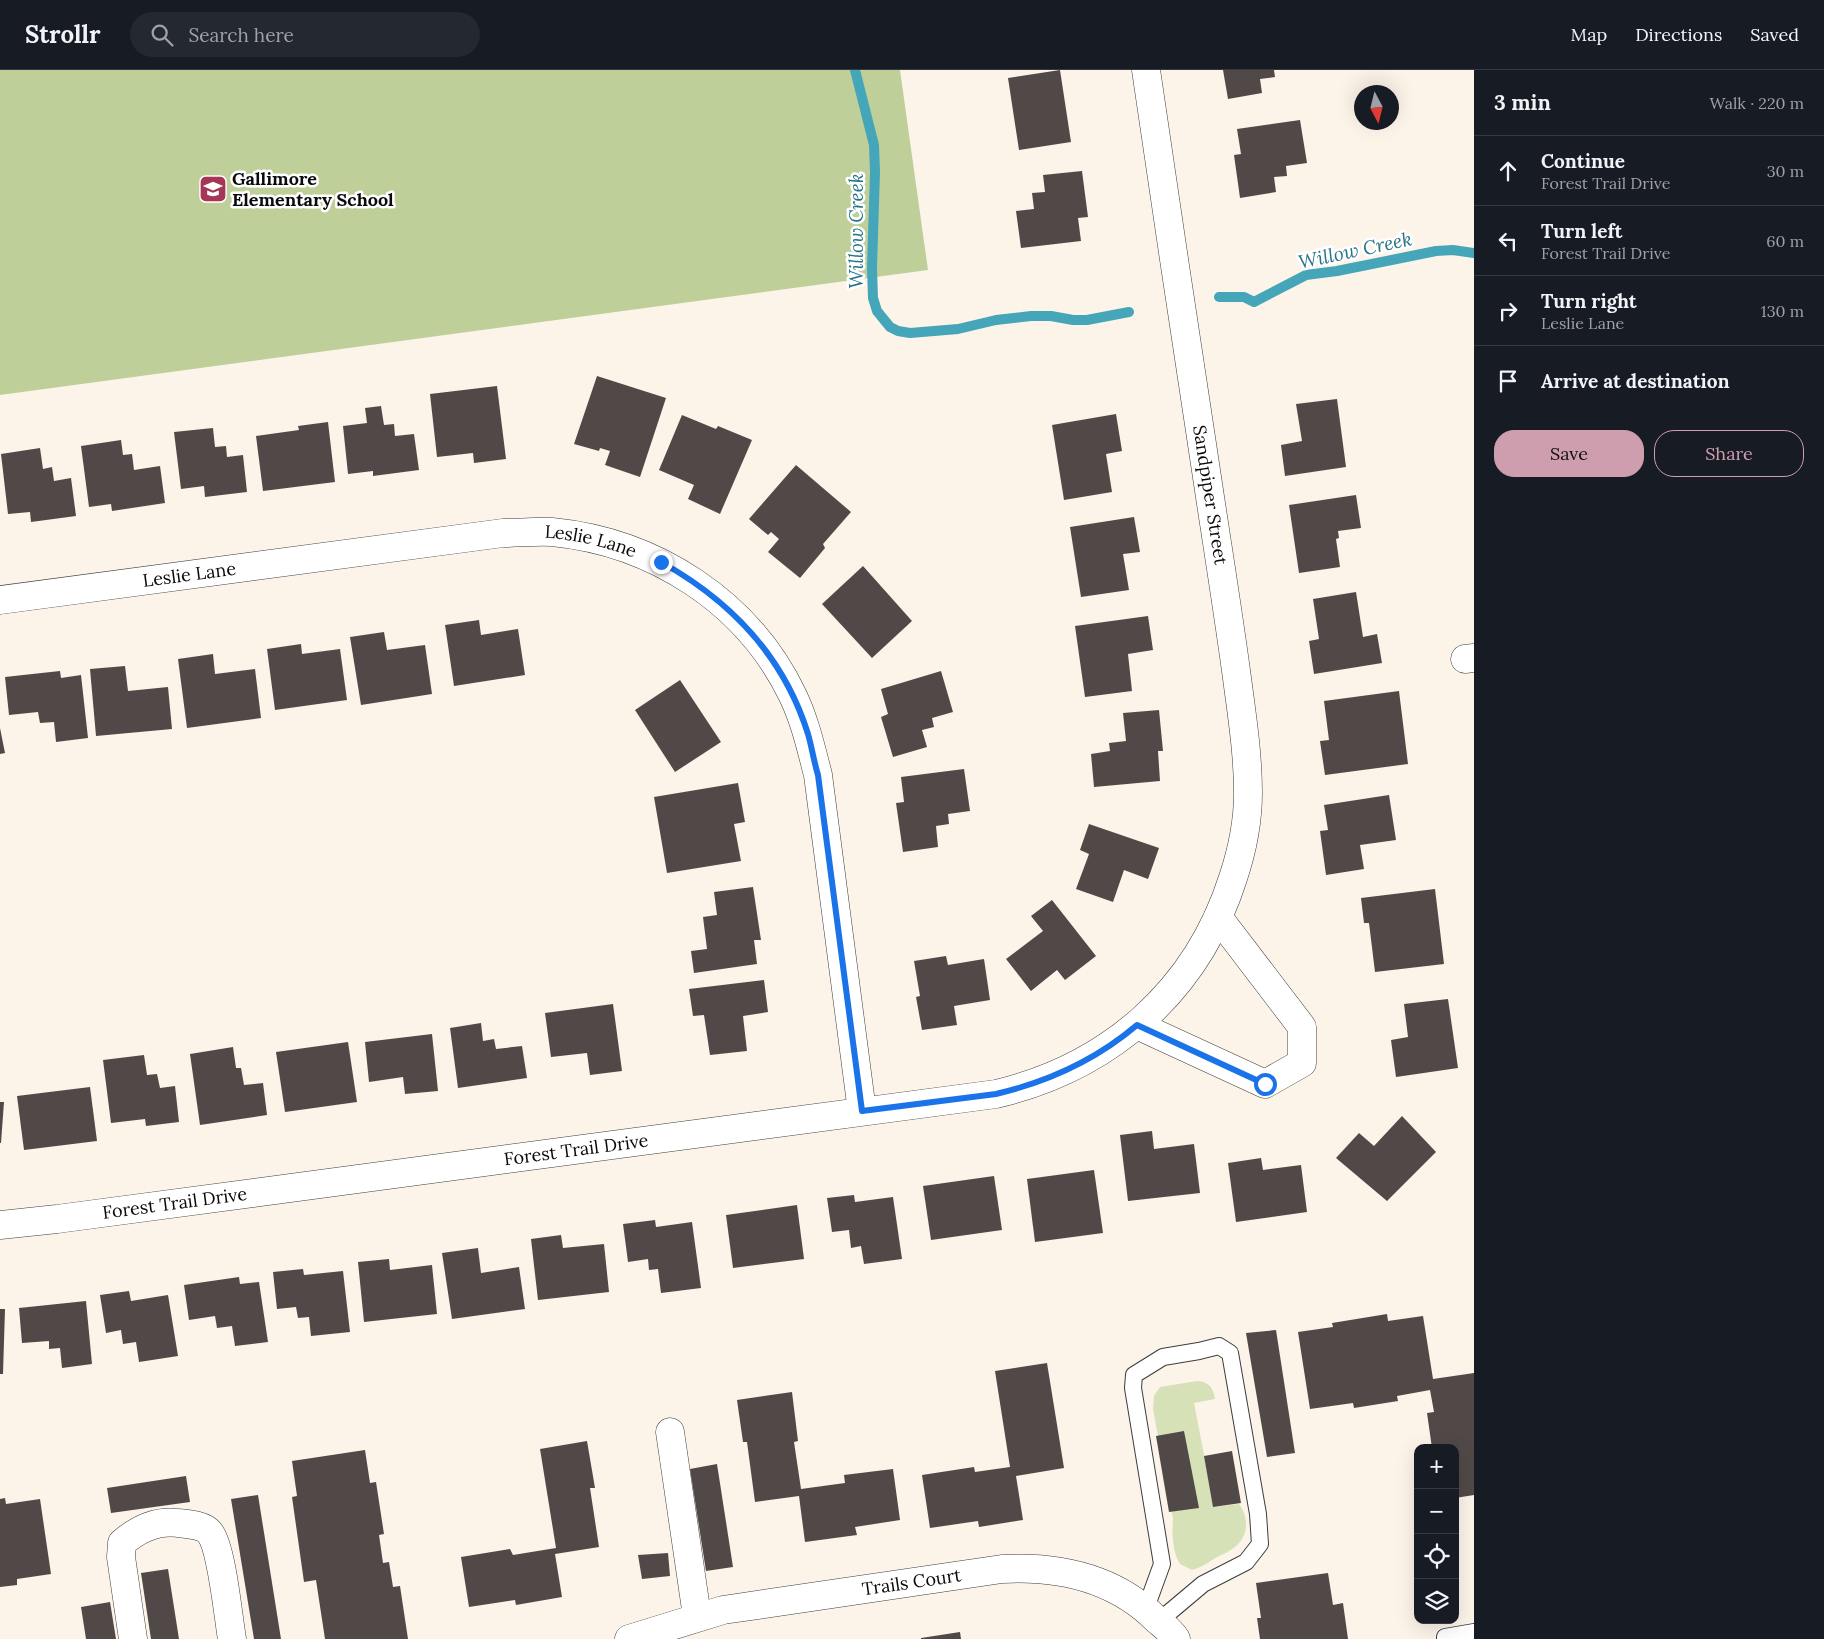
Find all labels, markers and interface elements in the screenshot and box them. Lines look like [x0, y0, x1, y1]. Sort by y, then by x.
search box [130, 12, 480, 57]
text: Strollr [25, 19, 100, 50]
icon: search [148, 21, 176, 49]
text: Search here [188, 23, 294, 47]
text: Map [1571, 23, 1607, 46]
text: Directions [1635, 23, 1722, 46]
text: Saved [1750, 23, 1799, 46]
north arrow [1354, 85, 1399, 130]
text: 3 min [1494, 89, 1551, 116]
text: Walk · 220 m [1709, 93, 1804, 113]
text: Continue [1541, 149, 1625, 173]
icon: ahead [1494, 157, 1522, 185]
text: 30 m [1767, 161, 1804, 181]
place label: Gallimore Elementary School [232, 167, 394, 211]
water label: Willow Creek [844, 173, 868, 289]
text: Forest Trail Drive [1541, 173, 1670, 193]
school or university icon: Gallimore Elementary School [198, 174, 228, 204]
text: Turn left [1541, 219, 1622, 243]
water label: Willow Creek [1296, 226, 1414, 274]
icon: left [1494, 227, 1522, 255]
text: 60 m [1766, 231, 1804, 251]
text: Forest Trail Drive [1541, 243, 1670, 263]
text: Turn right [1541, 289, 1637, 313]
icon: right [1494, 297, 1522, 325]
text: 130 m [1761, 301, 1804, 321]
text: Leslie Lane [1541, 313, 1624, 333]
icon: arrive [1494, 367, 1522, 395]
text: Arrive at destination [1541, 369, 1730, 393]
street label: Sandpiper Street [1188, 423, 1233, 566]
button: Save [1494, 430, 1644, 477]
button: Share [1654, 430, 1804, 477]
street label: Leslie Lane [544, 520, 640, 562]
route end [650, 551, 673, 574]
street label: Leslie Lane [141, 557, 238, 592]
route start [1254, 1073, 1277, 1096]
street label: Forest Trail Drive [502, 1128, 650, 1170]
street label: Forest Trail Drive [101, 1182, 248, 1224]
map controls [1414, 1444, 1459, 1624]
button: + [1414, 1444, 1459, 1489]
button: − [1414, 1489, 1459, 1534]
button: locate [1414, 1534, 1459, 1579]
street label: Trails Court [860, 1563, 963, 1600]
button: layers [1414, 1579, 1459, 1624]

